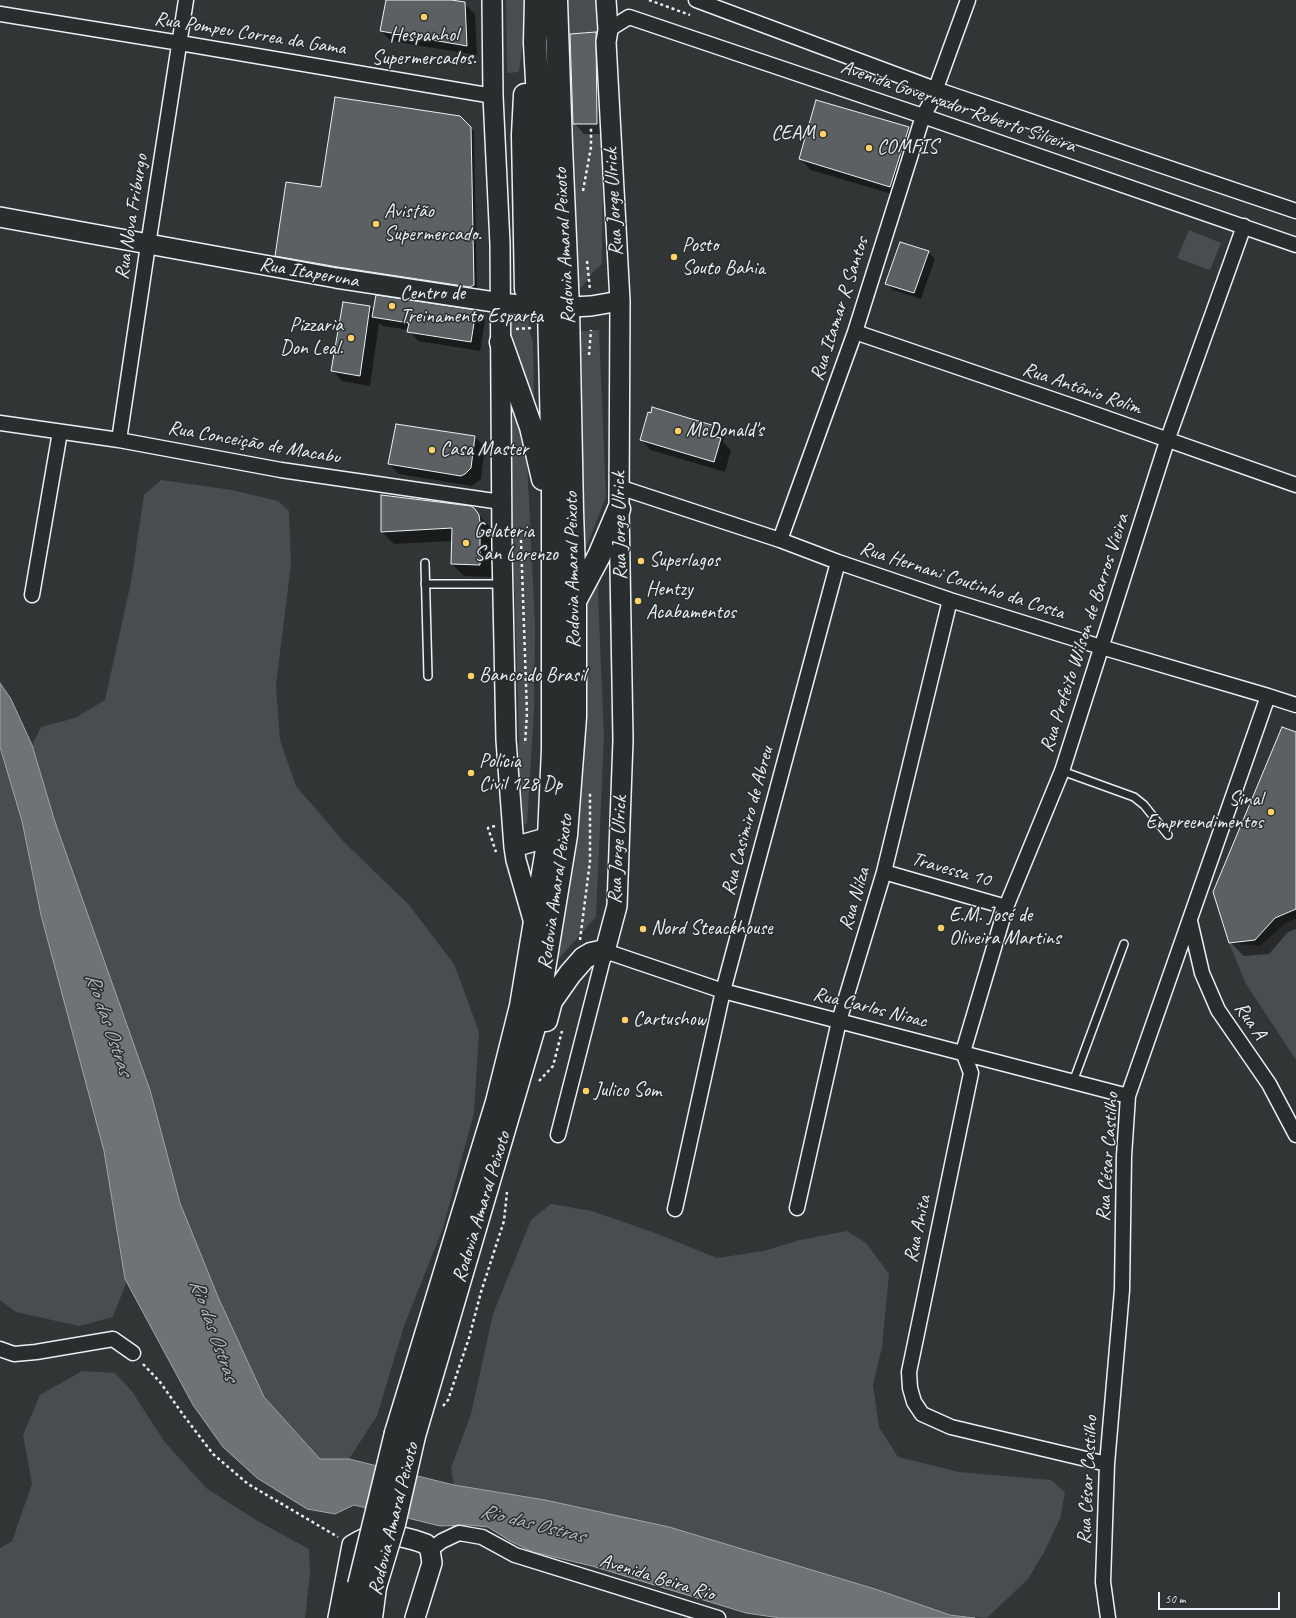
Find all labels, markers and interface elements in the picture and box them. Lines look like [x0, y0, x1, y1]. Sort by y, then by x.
street label: Rua Pompeu Correa da Gama [153, 7, 347, 61]
marker: Hespanhol Supermercados. [419, 12, 429, 22]
place label: Hespanhol Supermercados. [372, 24, 476, 71]
street label: Avenida Governador Roberto Silveira [837, 56, 1079, 158]
place label: CEAM [771, 122, 815, 146]
marker: CEAM [818, 129, 828, 139]
place label: COMFIS [877, 136, 938, 160]
marker: COMFIS [864, 143, 874, 153]
street label: Rua Jorge Ulrick [599, 147, 629, 257]
street label: Rua Nova Friburgo [110, 153, 154, 281]
street label: Rodovia Amaral Peixoto [549, 167, 581, 325]
place label: Avistão Supermercado. [384, 200, 482, 247]
marker: Avistão Supermercado. [371, 219, 381, 229]
place label: Posto Souto Bahia [682, 234, 765, 281]
street label: Rua Itamar R Santos [805, 234, 875, 384]
street label: Rua Itaperuna [257, 252, 361, 294]
marker: Posto Souto Bahia [669, 252, 679, 262]
place label: Centro de Treinamento Esparta [400, 282, 543, 329]
marker: Centro de Treinamento Esparta [387, 301, 397, 311]
place label: Pizzaria Don Leal. [280, 314, 343, 361]
marker: Pizzaria Don Leal. [346, 333, 356, 343]
street label: Rua Antônio Rolim [1019, 357, 1145, 421]
street label: Rua Conceição de Macabu [166, 416, 342, 470]
place label: McDonald's [686, 419, 764, 443]
marker: McDonald's [673, 426, 683, 436]
place label: Casa Master [440, 438, 528, 462]
marker: Casa Master [427, 445, 437, 455]
street label: Rua Jorge Ulrick [607, 472, 633, 580]
street label: Rodovia Amaral Peixoto [560, 492, 586, 648]
street label: Rua Prefeito Wilson de Barros Vieira [1035, 511, 1135, 755]
place label: Gelateria San Lorenzo [474, 520, 558, 567]
street label: Rua Hernani Coutinho da Costa [857, 537, 1067, 625]
marker: Gelateria San Lorenzo [461, 538, 471, 548]
place label: Superlagos [649, 549, 720, 573]
marker: Superlagos [636, 556, 646, 566]
place label: Hentzy Acabamentos [646, 578, 736, 625]
marker: Hentzy Acabamentos [633, 596, 643, 606]
place label: Banco do Brasil [479, 664, 586, 688]
marker: Banco do Brasil [466, 671, 476, 681]
street label: Rua Casimiro de Abreu [717, 744, 779, 898]
place label: Polícia Civil 128 Dp [479, 750, 562, 797]
marker: Polícia Civil 128 Dp [466, 768, 476, 778]
place label: Sinal Empreendimentos [1146, 788, 1263, 835]
street label: Rua Jorge Ulrick [603, 795, 633, 905]
marker: Sinal Empreendimentos [1266, 807, 1276, 817]
street label: Rodovia Amaral Peixoto [533, 813, 579, 971]
street label: Travessa 10 [909, 847, 993, 893]
street label: Rua Nilza [834, 865, 876, 933]
place label: E.M. José de Oliveira Martins [949, 904, 1061, 951]
place label: Nord Steackhouse [651, 917, 773, 941]
marker: E.M. José de Oliveira Martins [936, 923, 946, 933]
marker: Nord Steackhouse [638, 924, 648, 934]
water label: Rio das Ostras [79, 970, 137, 1078]
street label: Rua Carlos Nioac [811, 982, 929, 1034]
street label: Rua A [1229, 998, 1271, 1044]
place label: Cartushow [633, 1008, 706, 1032]
marker: Cartushow [620, 1015, 630, 1025]
place label: Julico Som [594, 1079, 661, 1103]
marker: Julico Som [581, 1086, 591, 1096]
street label: Rua César Castilho [1092, 1092, 1124, 1222]
street label: Rodovia Amaral Peixoto [448, 1129, 516, 1285]
street label: Rua Anita [899, 1193, 937, 1265]
water label: Rio das Ostras [183, 1276, 243, 1384]
street label: Rua César Castilho [1073, 1415, 1103, 1545]
street label: Rodovia Amaral Peixoto [363, 1440, 425, 1598]
water label: Rio das Ostras [478, 1499, 586, 1549]
street label: Avenida Beira Rio [597, 1549, 717, 1607]
scale bar [1160, 1584, 1282, 1610]
text: 50 m [1165, 1591, 1185, 1607]

